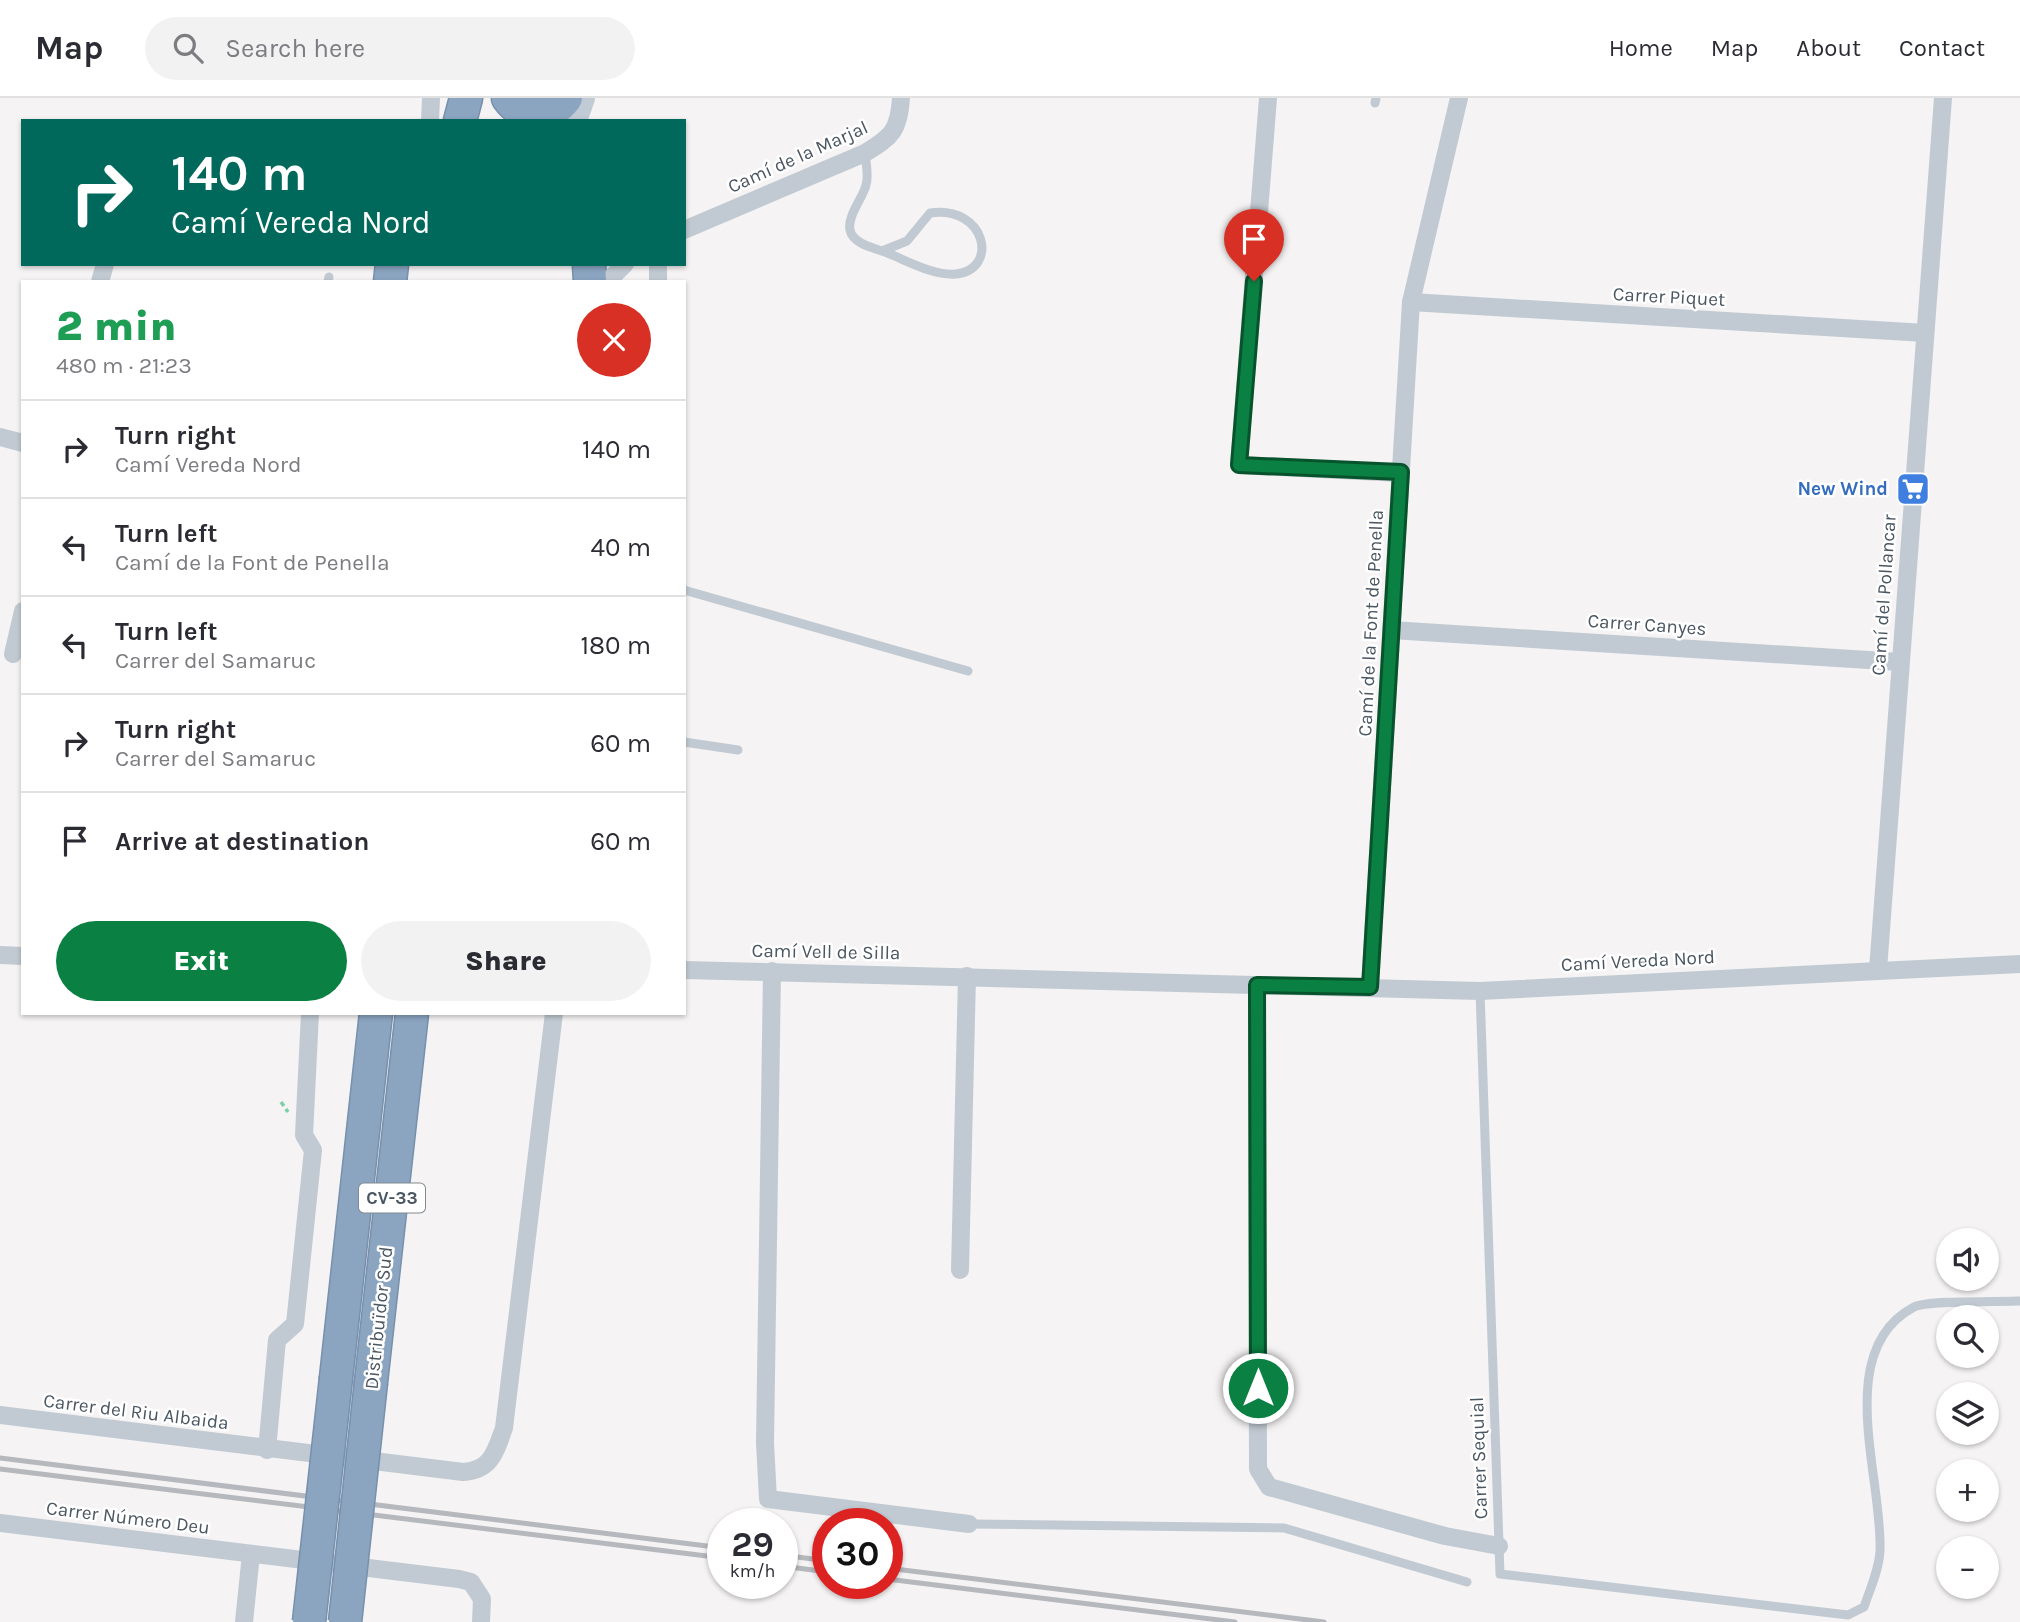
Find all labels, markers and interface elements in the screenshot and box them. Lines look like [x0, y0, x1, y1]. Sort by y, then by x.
search box [145, 17, 635, 80]
text: Map [35, 29, 103, 67]
icon: search [169, 29, 207, 67]
text: Search here [225, 33, 365, 64]
text: Home [1609, 34, 1673, 62]
text: Map [1711, 34, 1758, 62]
text: About [1796, 34, 1861, 62]
text: Contact [1899, 34, 1985, 62]
street label: Camí de la Marjal [725, 116, 871, 198]
text: 140 m [171, 145, 308, 202]
icon: right [56, 147, 147, 238]
text: Camí Vereda Nord [171, 204, 431, 241]
pin [1224, 209, 1284, 281]
icon: arrive [1235, 220, 1273, 258]
street label: Carrer Piquet [1612, 283, 1726, 311]
text: 2 min [56, 301, 176, 351]
button: close [577, 303, 651, 377]
text: 480 m · 21:23 [56, 352, 192, 379]
text: Turn right [115, 420, 236, 451]
icon: right [56, 430, 94, 468]
text: 140 m [582, 434, 651, 465]
text: Camí Vereda Nord [115, 451, 302, 478]
supermarket icon: New Wind [1894, 470, 1932, 508]
place label: New Wind [1797, 478, 1888, 500]
street label: Camí de la Font de Penella [1354, 509, 1388, 737]
street label: Camí del Pollancar [1867, 514, 1901, 676]
text: Turn left [115, 518, 217, 549]
icon: left [56, 528, 94, 566]
text: 40 m [591, 532, 651, 563]
text: Camí de la Font de Penella [115, 549, 390, 576]
street label: Carrer Canyes [1587, 610, 1707, 640]
text: Turn left [115, 616, 217, 647]
icon: left [56, 626, 94, 664]
text: 180 m [581, 630, 651, 661]
text: Carrer del Samaruc [115, 647, 316, 674]
text: Turn right [115, 714, 236, 745]
icon: right [56, 724, 94, 762]
text: 60 m [590, 728, 651, 759]
text: Carrer del Samaruc [115, 745, 316, 772]
icon: arrive [56, 822, 94, 860]
text: Arrive at destination [115, 826, 369, 857]
text: 60 m [590, 826, 651, 857]
button: Exit [56, 921, 347, 1001]
button: Share [361, 921, 651, 1001]
street label: Camí Vell de Silla [751, 940, 901, 964]
street label: Camí Vereda Nord [1560, 946, 1716, 976]
road number: CV-33 [359, 1184, 425, 1212]
map controls [1936, 1228, 1999, 1599]
button: sound [1936, 1228, 1999, 1291]
street label: Distribuïdor Sud [361, 1245, 397, 1391]
button: search [1936, 1305, 1999, 1368]
position arrow [1221, 1351, 1295, 1425]
button: layers [1936, 1382, 1999, 1445]
street label: Carrer del Riu Albaida [42, 1390, 230, 1434]
street label: Carrer Sequial [1466, 1397, 1492, 1519]
button: + [1936, 1459, 1999, 1522]
street label: Carrer Número Deu [45, 1497, 211, 1539]
speed limit sign: 30 [812, 1508, 903, 1599]
text: 29 [731, 1524, 774, 1565]
button: − [1936, 1536, 1999, 1599]
text: km/h [730, 1560, 775, 1582]

